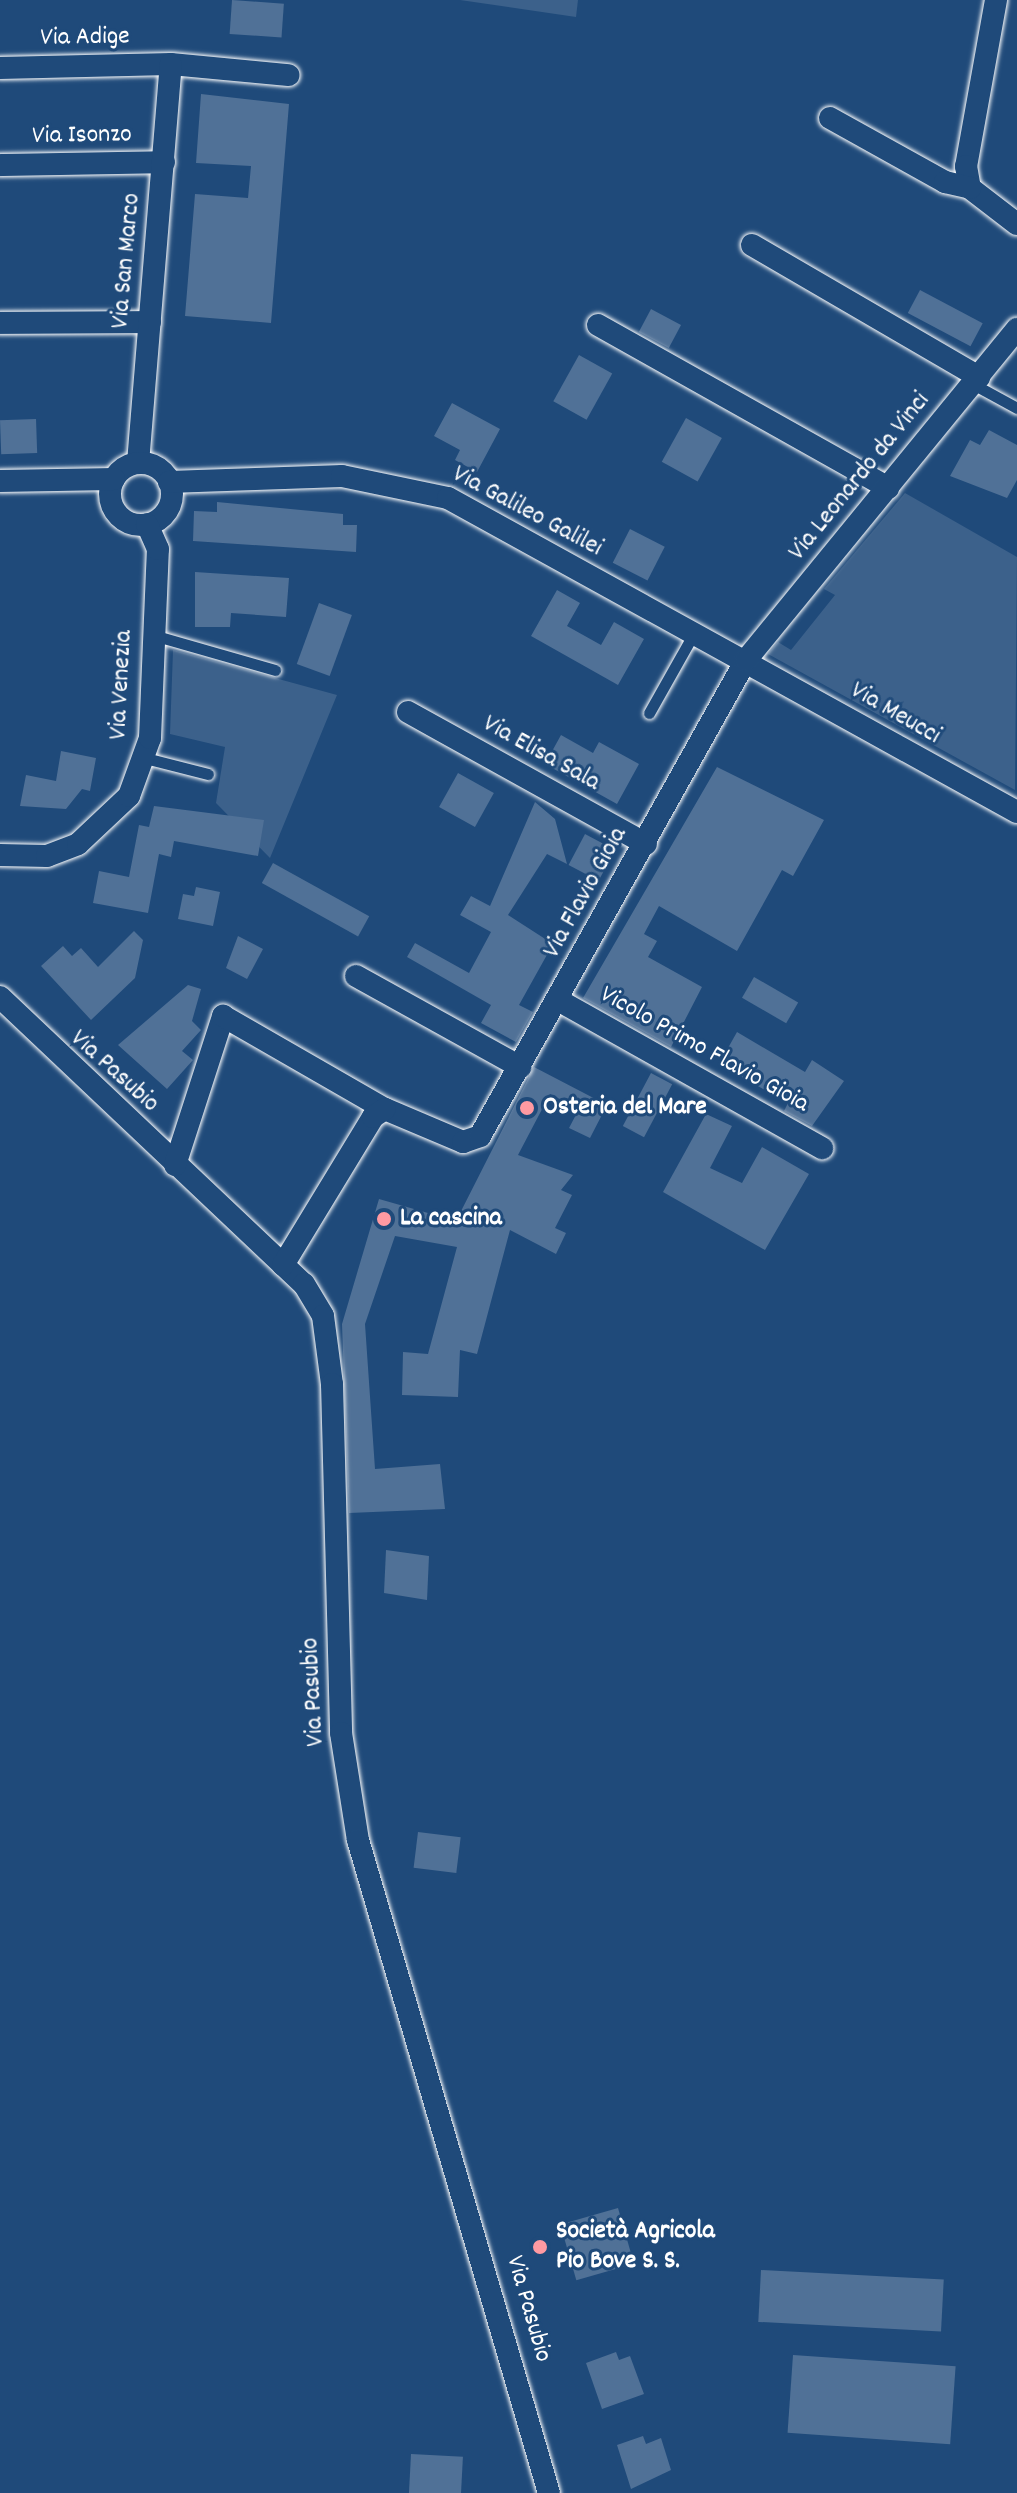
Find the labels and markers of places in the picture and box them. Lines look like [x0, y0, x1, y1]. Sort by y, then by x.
place label: Osteria del Mare [543, 1092, 707, 1124]
marker: Osteria del Mare [518, 1099, 536, 1117]
place label: La cascina [400, 1203, 502, 1235]
marker: La cascina [375, 1210, 393, 1228]
place label: Società Agricola Pio Bove S. S. [556, 2216, 715, 2278]
marker: Società Agricola Pio Bove S. S. [531, 2238, 549, 2256]

